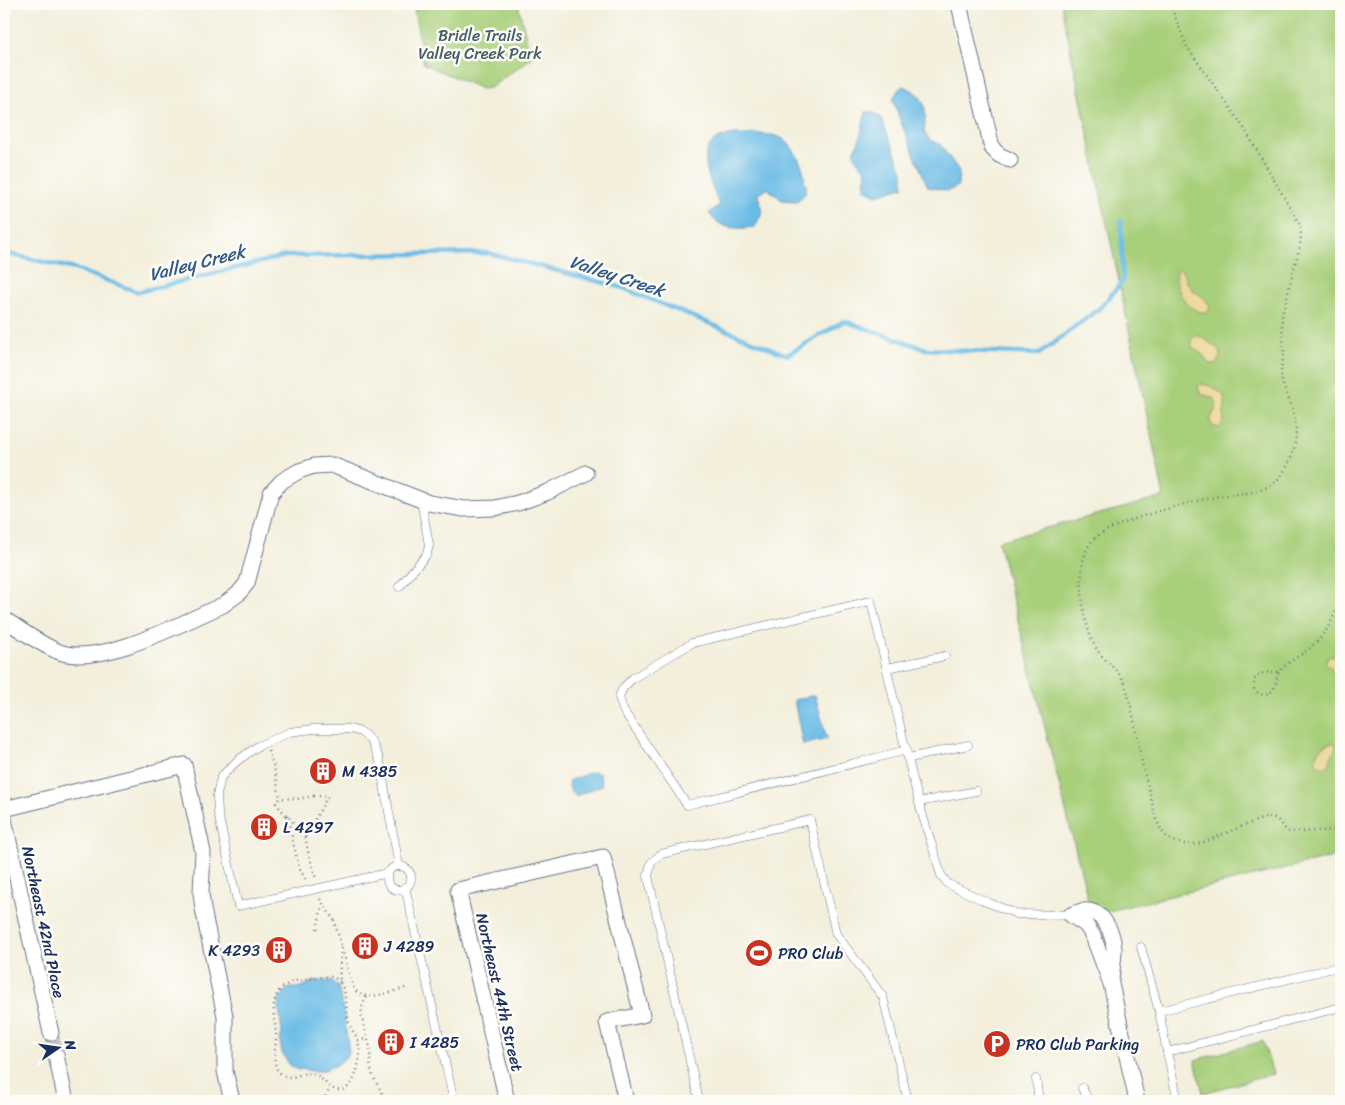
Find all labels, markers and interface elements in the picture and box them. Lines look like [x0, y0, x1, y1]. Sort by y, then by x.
park label: Bridle Trails Valley Creek Park [418, 21, 542, 68]
water label: Valley Creek [146, 235, 251, 290]
water label: Valley Creek [565, 246, 671, 307]
building icon: M 4385 [308, 756, 338, 786]
place label: M 4385 [342, 757, 398, 786]
building icon: L 4297 [249, 812, 279, 842]
place label: L 4297 [283, 813, 334, 842]
street label: Northeast 42nd Place [13, 843, 74, 1001]
street label: Northeast 44th Street [467, 910, 532, 1074]
building icon: J 4289 [350, 931, 380, 961]
place label: J 4289 [383, 932, 435, 961]
building icon: K 4293 [264, 935, 294, 965]
place label: K 4293 [208, 936, 260, 965]
sports icon: PRO Club [744, 938, 774, 968]
place label: PRO Club [778, 939, 844, 968]
north arrow [32, 1022, 82, 1072]
building icon: I 4285 [376, 1027, 406, 1057]
place label: I 4285 [409, 1028, 459, 1057]
parking icon: PRO Club Parking [982, 1029, 1012, 1059]
place label: PRO Club Parking [1016, 1030, 1139, 1059]
text: N [57, 1037, 84, 1053]

